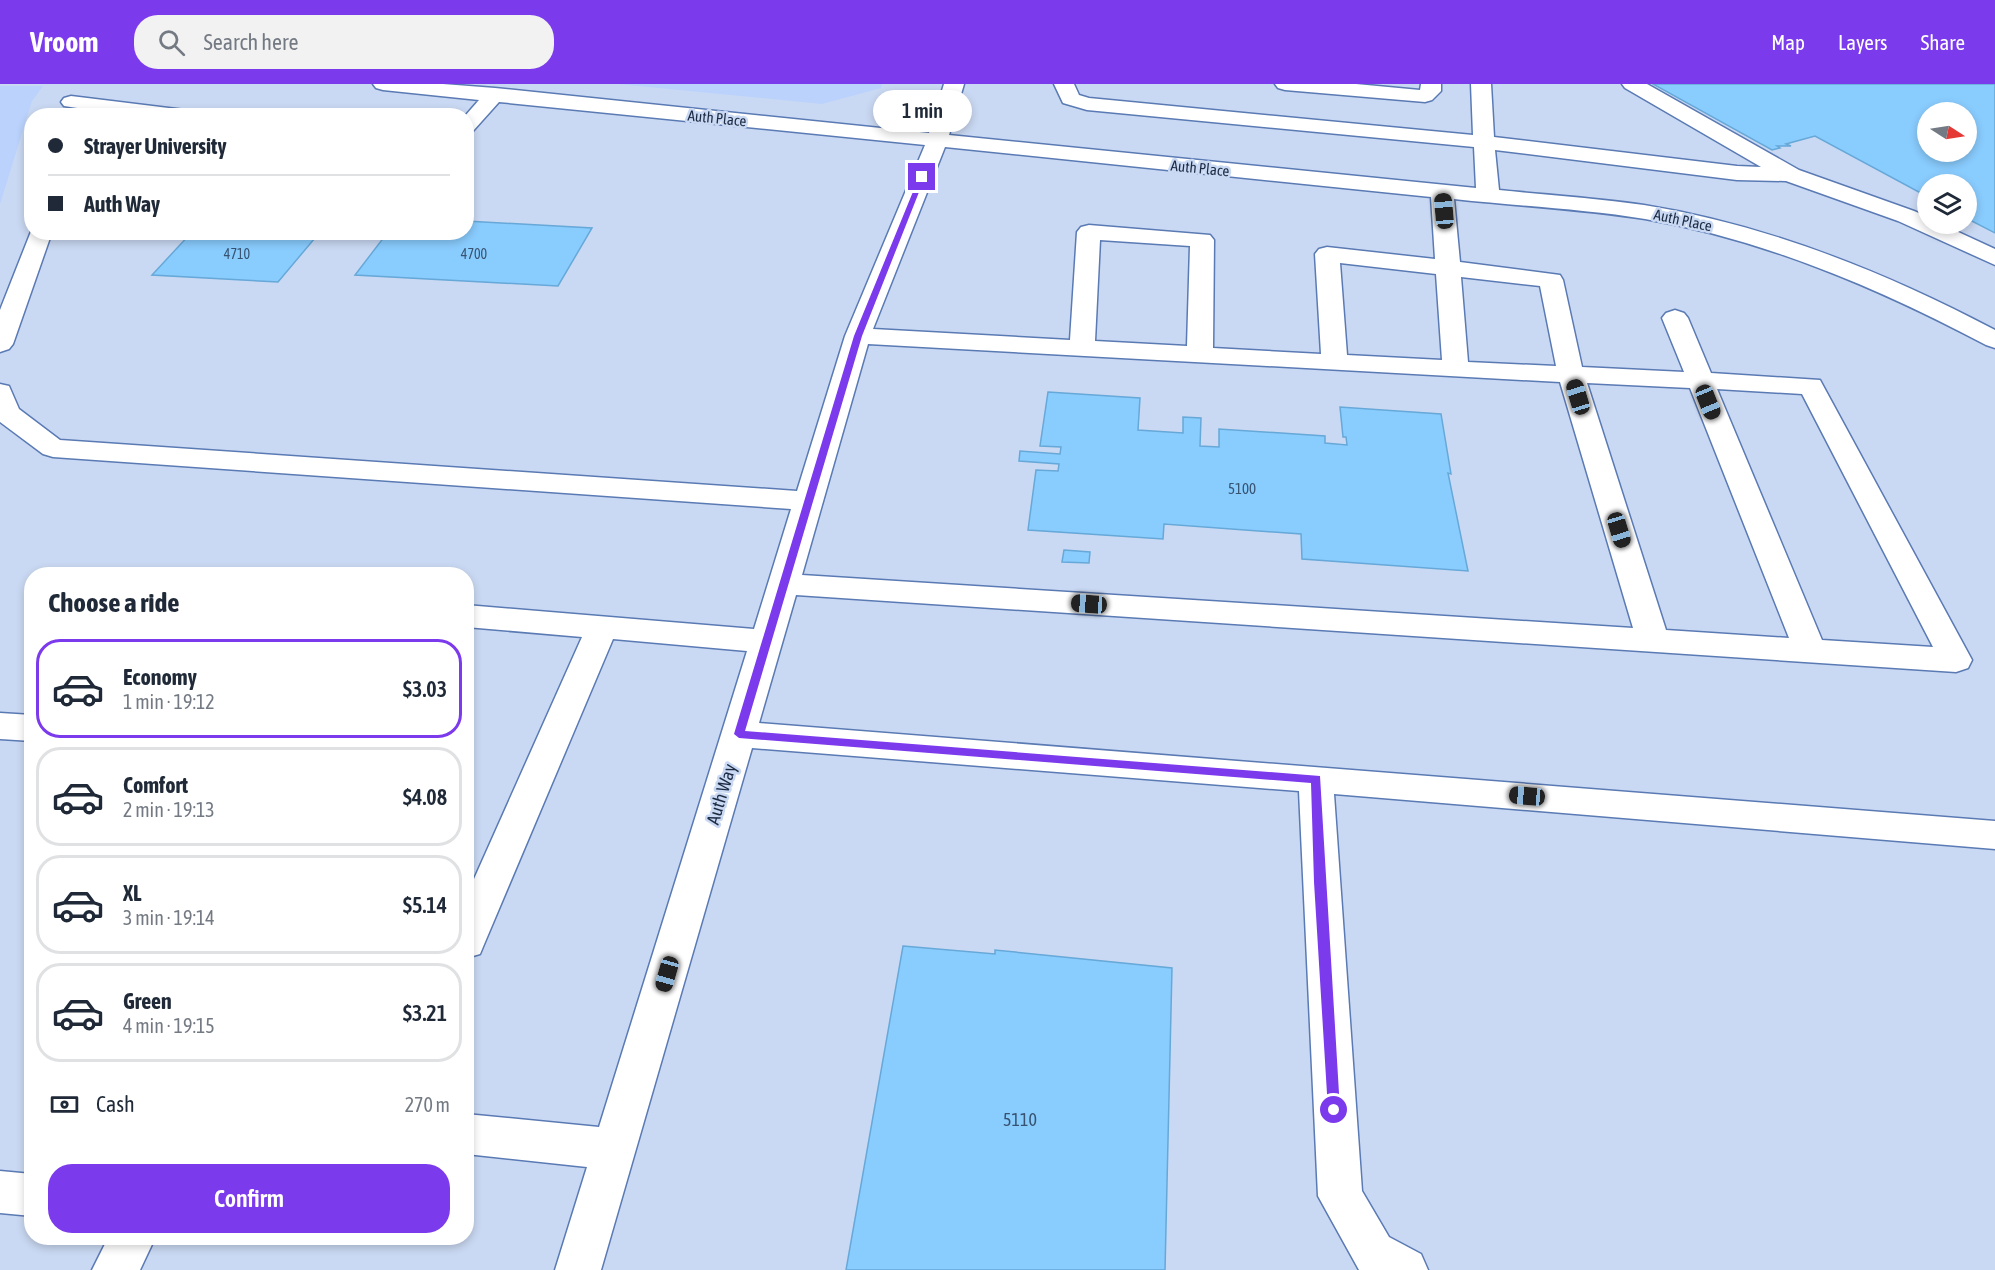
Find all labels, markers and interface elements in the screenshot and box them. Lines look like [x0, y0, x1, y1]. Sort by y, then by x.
search box [134, 15, 554, 69]
text: Vroom [30, 26, 98, 58]
icon: search [155, 26, 188, 59]
text: Search here [203, 29, 298, 55]
text: Map [1771, 30, 1805, 54]
text: Layers [1838, 30, 1888, 54]
text: Share [1921, 30, 1965, 54]
callout: 1 min [872, 90, 972, 132]
text: 1 min [902, 99, 943, 122]
north arrow [1917, 102, 1977, 162]
map controls [1917, 102, 1977, 234]
street label: Auth Place [687, 106, 747, 130]
text: Strayer University [84, 133, 226, 159]
street label: Auth Place [1170, 156, 1230, 180]
route end [908, 163, 935, 190]
button: layers [1917, 174, 1977, 234]
text: Auth Way [84, 191, 160, 217]
car [1433, 192, 1455, 230]
street label: Auth Place [1652, 206, 1714, 234]
house number: 4710 [224, 246, 251, 262]
house number: 4700 [461, 246, 488, 262]
car [1564, 377, 1592, 417]
car [1693, 382, 1723, 422]
house number: 5100 [1228, 480, 1256, 497]
car [1605, 510, 1633, 550]
text: Choose a ride [48, 587, 180, 618]
car [1070, 594, 1108, 614]
icon: car [51, 662, 105, 716]
text: Economy [123, 664, 197, 690]
text: $3.03 [403, 676, 447, 702]
text: 1 min · 19:12 [123, 690, 215, 713]
street label: Auth Way [702, 761, 740, 827]
icon: car [51, 770, 105, 824]
text: Comfort [123, 772, 188, 798]
text: $4.08 [403, 784, 447, 810]
car [1508, 785, 1546, 807]
text: 2 min · 19:13 [123, 798, 215, 821]
icon: car [51, 878, 105, 932]
text: XL [123, 880, 141, 906]
text: $5.14 [403, 892, 447, 918]
text: 3 min · 19:14 [123, 906, 215, 929]
car [653, 954, 681, 994]
icon: car [51, 986, 105, 1040]
text: Green [123, 988, 172, 1014]
text: $3.21 [403, 1000, 447, 1026]
text: 4 min · 19:15 [123, 1014, 215, 1037]
icon: cash [48, 1088, 81, 1121]
text: Cash [96, 1091, 135, 1117]
text: 270 m [405, 1093, 450, 1116]
route start [1320, 1096, 1347, 1123]
house number: 5110 [1003, 1109, 1037, 1130]
button: Confirm [48, 1164, 450, 1233]

